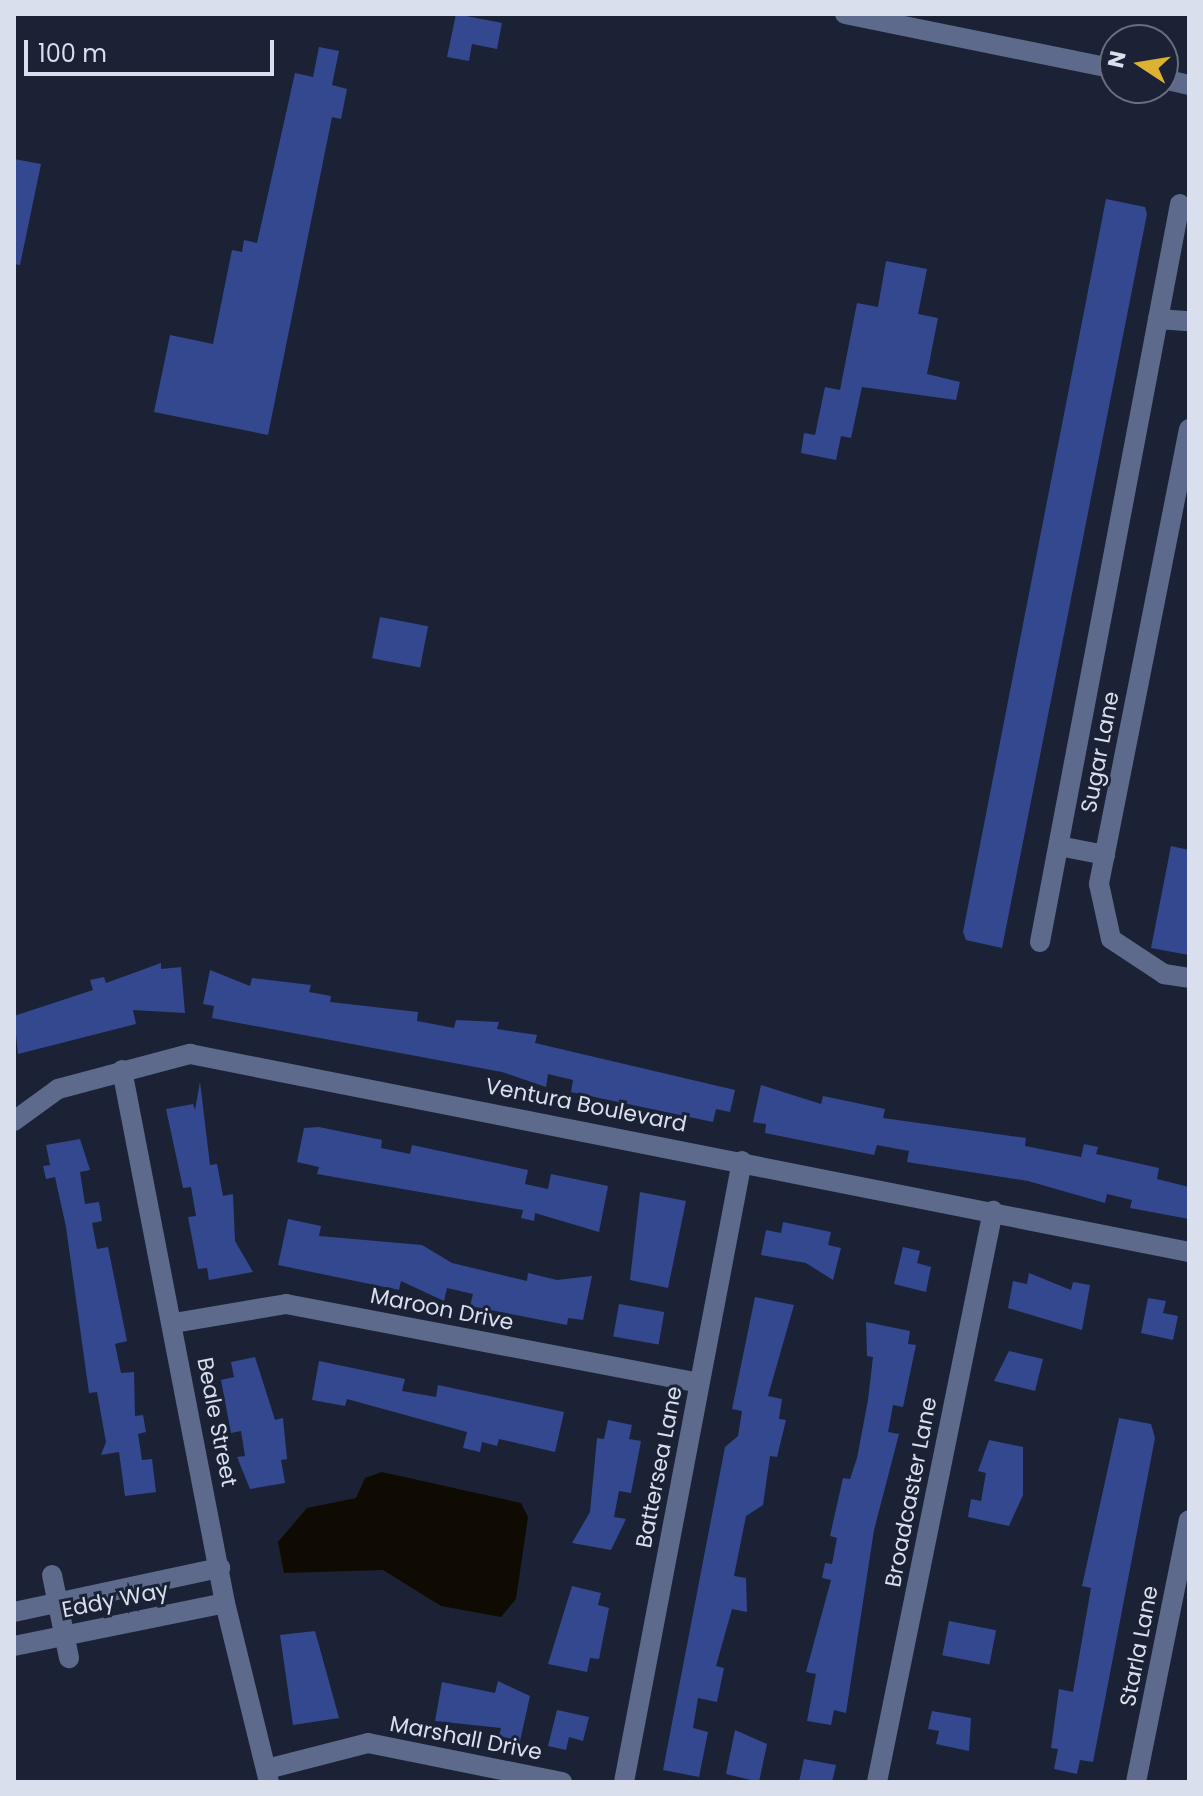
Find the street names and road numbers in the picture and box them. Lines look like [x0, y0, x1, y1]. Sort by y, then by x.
street label: Sugar Lane [1075, 689, 1125, 815]
street label: Ventura Boulevard [483, 1073, 689, 1137]
street label: Maroon Drive [368, 1282, 516, 1336]
street label: Beale Street [192, 1355, 242, 1489]
street label: Battersea Lane [630, 1384, 688, 1550]
street label: Broadcaster Lane [880, 1395, 942, 1589]
street label: Eddy Way [59, 1577, 171, 1623]
street label: Starla Lane [1114, 1583, 1164, 1709]
street label: Marshall Drive [388, 1710, 544, 1766]

